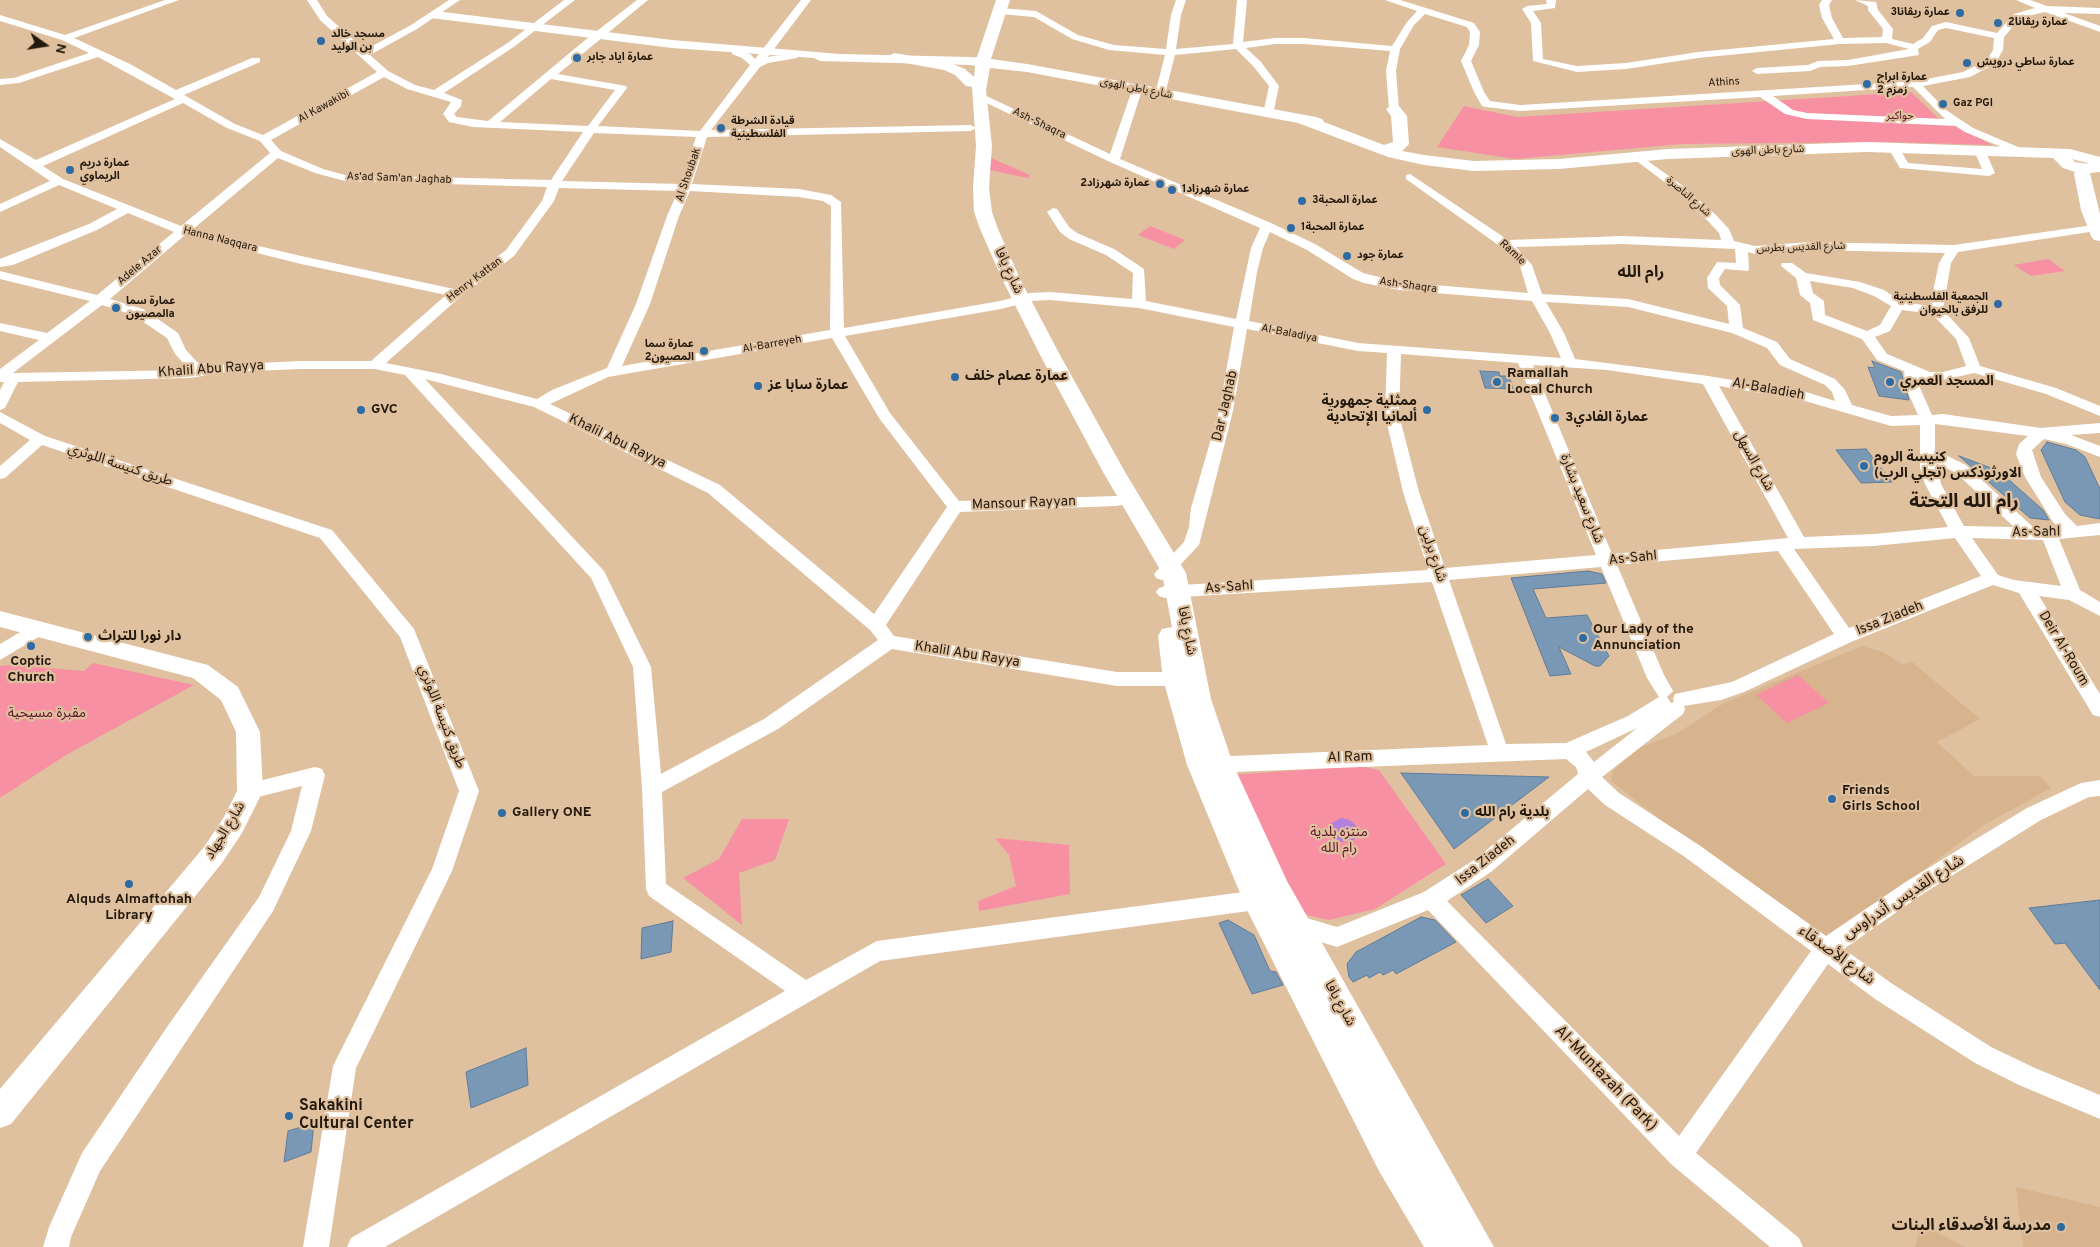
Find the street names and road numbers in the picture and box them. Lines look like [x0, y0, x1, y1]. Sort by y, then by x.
street label: شارع باطن الهوى [1099, 76, 1173, 102]
street label: Athins [1708, 76, 1740, 90]
street label: Al Kawakibi [296, 87, 352, 127]
street label: Ash-Shaqra [1010, 105, 1068, 143]
street label: شارع باطن الهوى [1731, 143, 1805, 159]
street label: Al Shoubak [674, 146, 704, 204]
street label: As'ad Sam'an Jaghab [346, 171, 452, 187]
street label: شارع الناصرة [1663, 174, 1713, 220]
street label: Hanna Naqqara [182, 224, 258, 256]
street label: Ramle [1496, 238, 1528, 268]
street label: شارع القديس بطرس [1756, 240, 1846, 256]
street label: Adele Azar [115, 244, 165, 288]
street label: شارع يافا [990, 245, 1026, 297]
street label: Henry Kattan [445, 255, 505, 305]
street label: Ash-Shaqra [1378, 275, 1438, 297]
street label: Al-Baladiya [1260, 322, 1318, 346]
street label: Al-Barreyeh [741, 333, 803, 357]
street label: Khalil Abu Rayya [158, 358, 264, 382]
street label: Dar Jaghab [1210, 369, 1242, 443]
street label: Al-Baladieh [1730, 375, 1806, 405]
street label: Khalil Abu Rayya [566, 411, 668, 473]
street label: شارع السهل [1729, 428, 1777, 494]
street label: طريق كنيسة اللوثري [65, 441, 175, 491]
street label: شارع سعيد بشارة [1555, 452, 1607, 546]
street label: Mansour Rayyan [972, 494, 1076, 514]
street label: شارع برلين [1415, 524, 1449, 584]
street label: As-Sahl [2012, 524, 2060, 542]
street label: As-Sahl [1608, 548, 1658, 570]
street label: As-Sahl [1204, 578, 1254, 598]
street label: Issa Ziadeh [1854, 598, 1926, 640]
street label: شارع يافا [1173, 605, 1199, 657]
street label: Deir Al-Roum [2034, 608, 2092, 690]
street label: Khalil Abu Rayya [913, 638, 1021, 672]
street label: طريق كنيسة اللوثري [414, 663, 468, 771]
street label: Al Ram [1327, 749, 1373, 767]
street label: شارع الجهاد [202, 799, 250, 863]
street label: Issa Ziadeh [1453, 833, 1519, 889]
street label: شارع القديس أندراوس [1840, 852, 1968, 944]
street label: شارع الأصدقاء [1794, 922, 1878, 990]
street label: شارع يافا [1320, 978, 1358, 1030]
street label: Al-Muntazah (Park) [1550, 1022, 1660, 1136]

